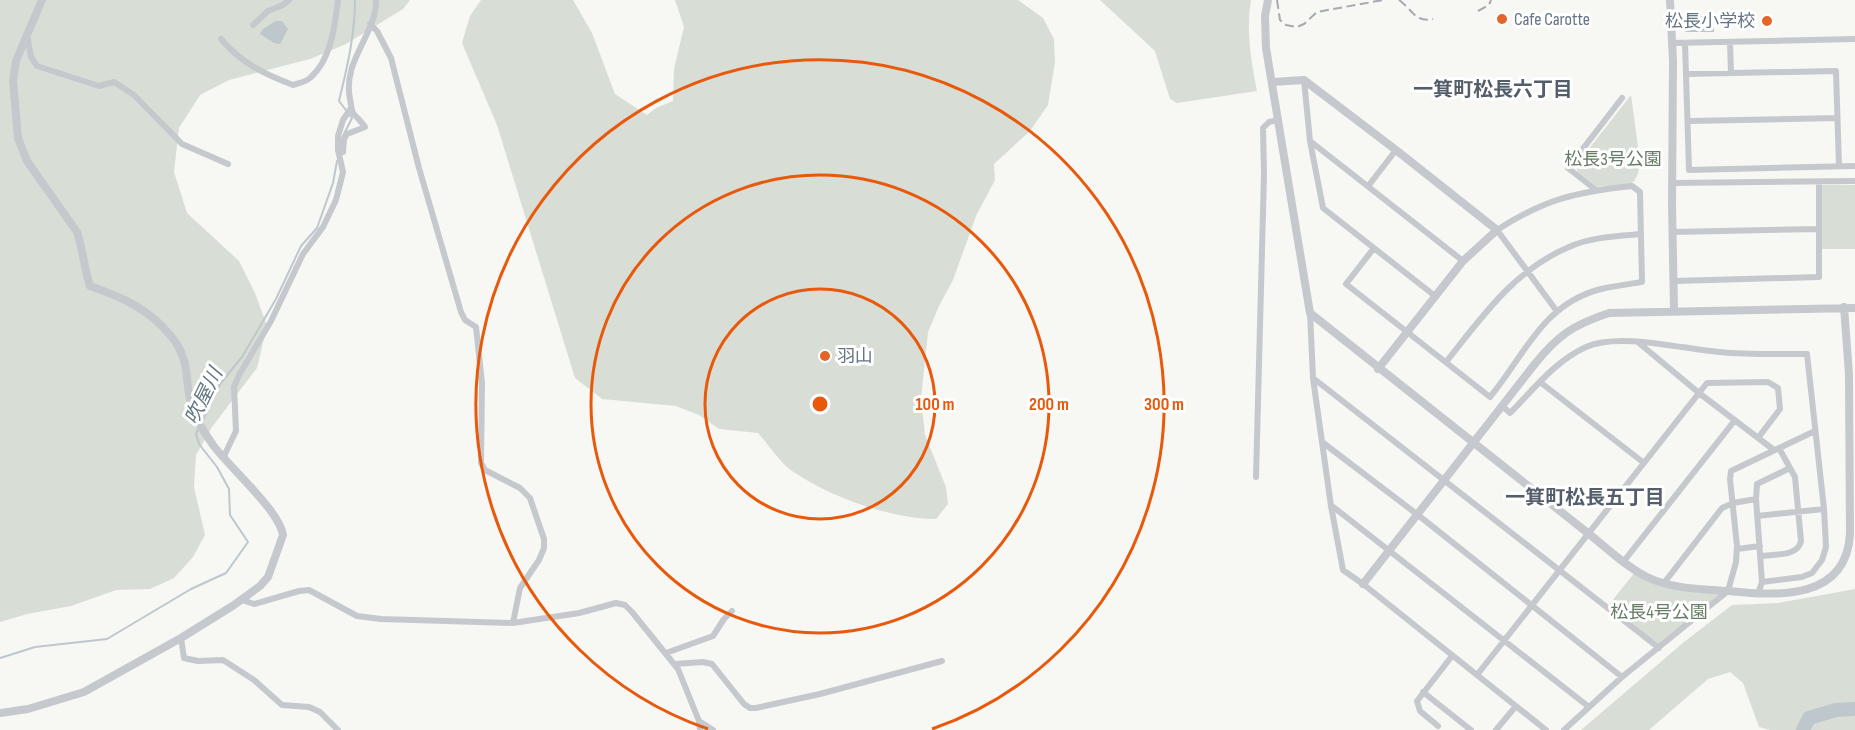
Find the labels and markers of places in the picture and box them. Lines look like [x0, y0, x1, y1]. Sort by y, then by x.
place label: Cafe Carotte [1514, 9, 1590, 30]
place label: 松長小学校 [1665, 11, 1755, 32]
marker: Cafe Carotte [1495, 12, 1509, 26]
marker: 松長小学校 [1760, 14, 1774, 28]
place label: 羽山 [837, 346, 873, 367]
marker: 羽山 [818, 349, 832, 363]
centre of rings [810, 394, 830, 414]

